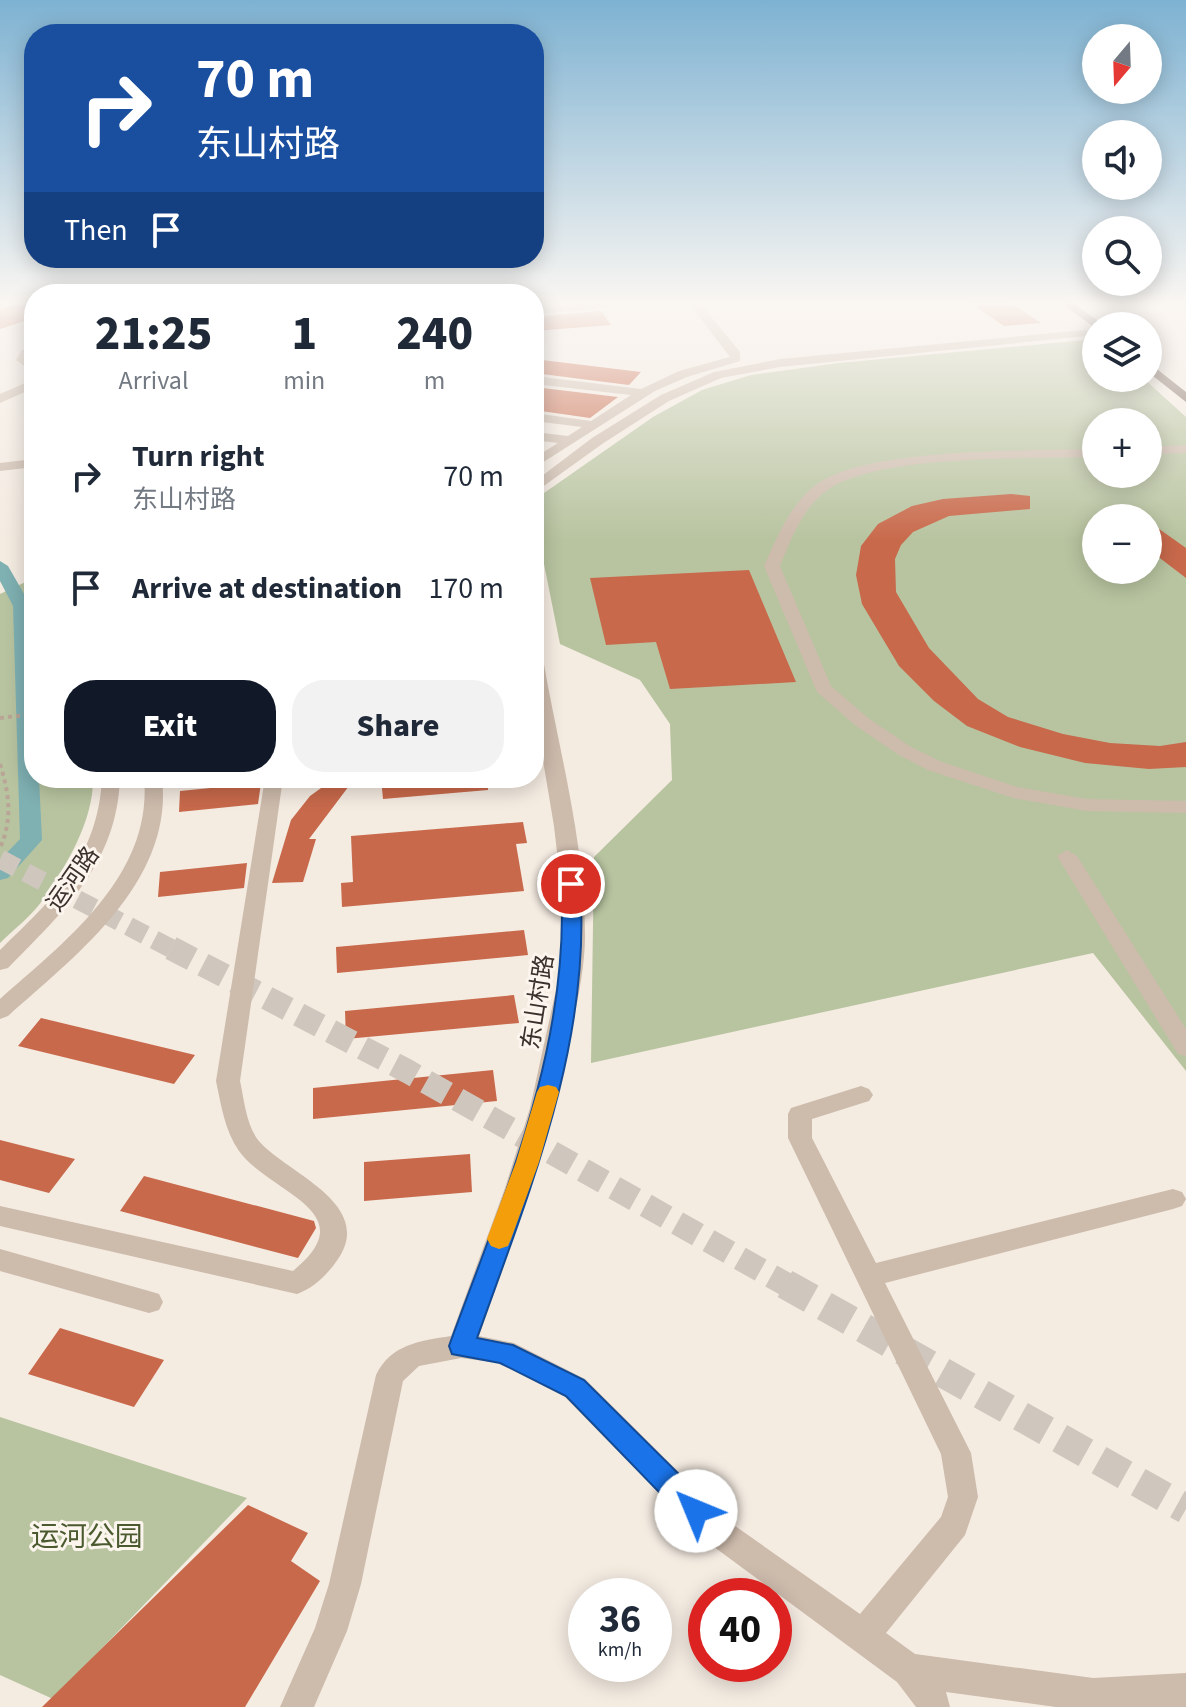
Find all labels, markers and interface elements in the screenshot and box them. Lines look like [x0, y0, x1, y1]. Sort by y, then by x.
north arrow [1082, 24, 1162, 104]
map controls [1082, 24, 1162, 584]
text: 70 m [196, 40, 314, 119]
icon: right [64, 56, 168, 160]
text: 东山村路 [196, 119, 340, 170]
button: sound [1082, 120, 1162, 200]
icon: arrive [144, 208, 188, 252]
text: Then [64, 209, 128, 252]
button: search [1082, 216, 1162, 296]
text: 21:25 [95, 300, 212, 368]
text: 1 [291, 300, 317, 368]
text: 240 [396, 300, 473, 368]
button: layers [1082, 312, 1162, 392]
text: Arrival [119, 362, 189, 399]
text: min [283, 362, 325, 399]
text: m [424, 362, 445, 399]
button: + [1082, 408, 1162, 488]
text: Turn right [132, 435, 264, 478]
icon: right [64, 454, 108, 498]
text: 70 m [443, 455, 504, 498]
text: 东山村路 [132, 481, 236, 518]
button: − [1082, 504, 1162, 584]
icon: arrive [64, 566, 108, 610]
text: Arrive at destination [132, 567, 402, 610]
text: 170 m [428, 567, 504, 610]
button: Exit [64, 680, 276, 772]
button: Share [292, 680, 504, 772]
street label: 运河路 [38, 839, 108, 919]
pin [537, 850, 605, 918]
icon: arrive [549, 862, 593, 906]
street label: 东山村路 [513, 952, 563, 1052]
position arrow [654, 1469, 738, 1553]
park label: 运河公园 [31, 1517, 143, 1557]
speed limit sign: 40 [688, 1578, 792, 1682]
text: 36 [599, 1591, 641, 1648]
text: km/h [598, 1636, 642, 1664]

